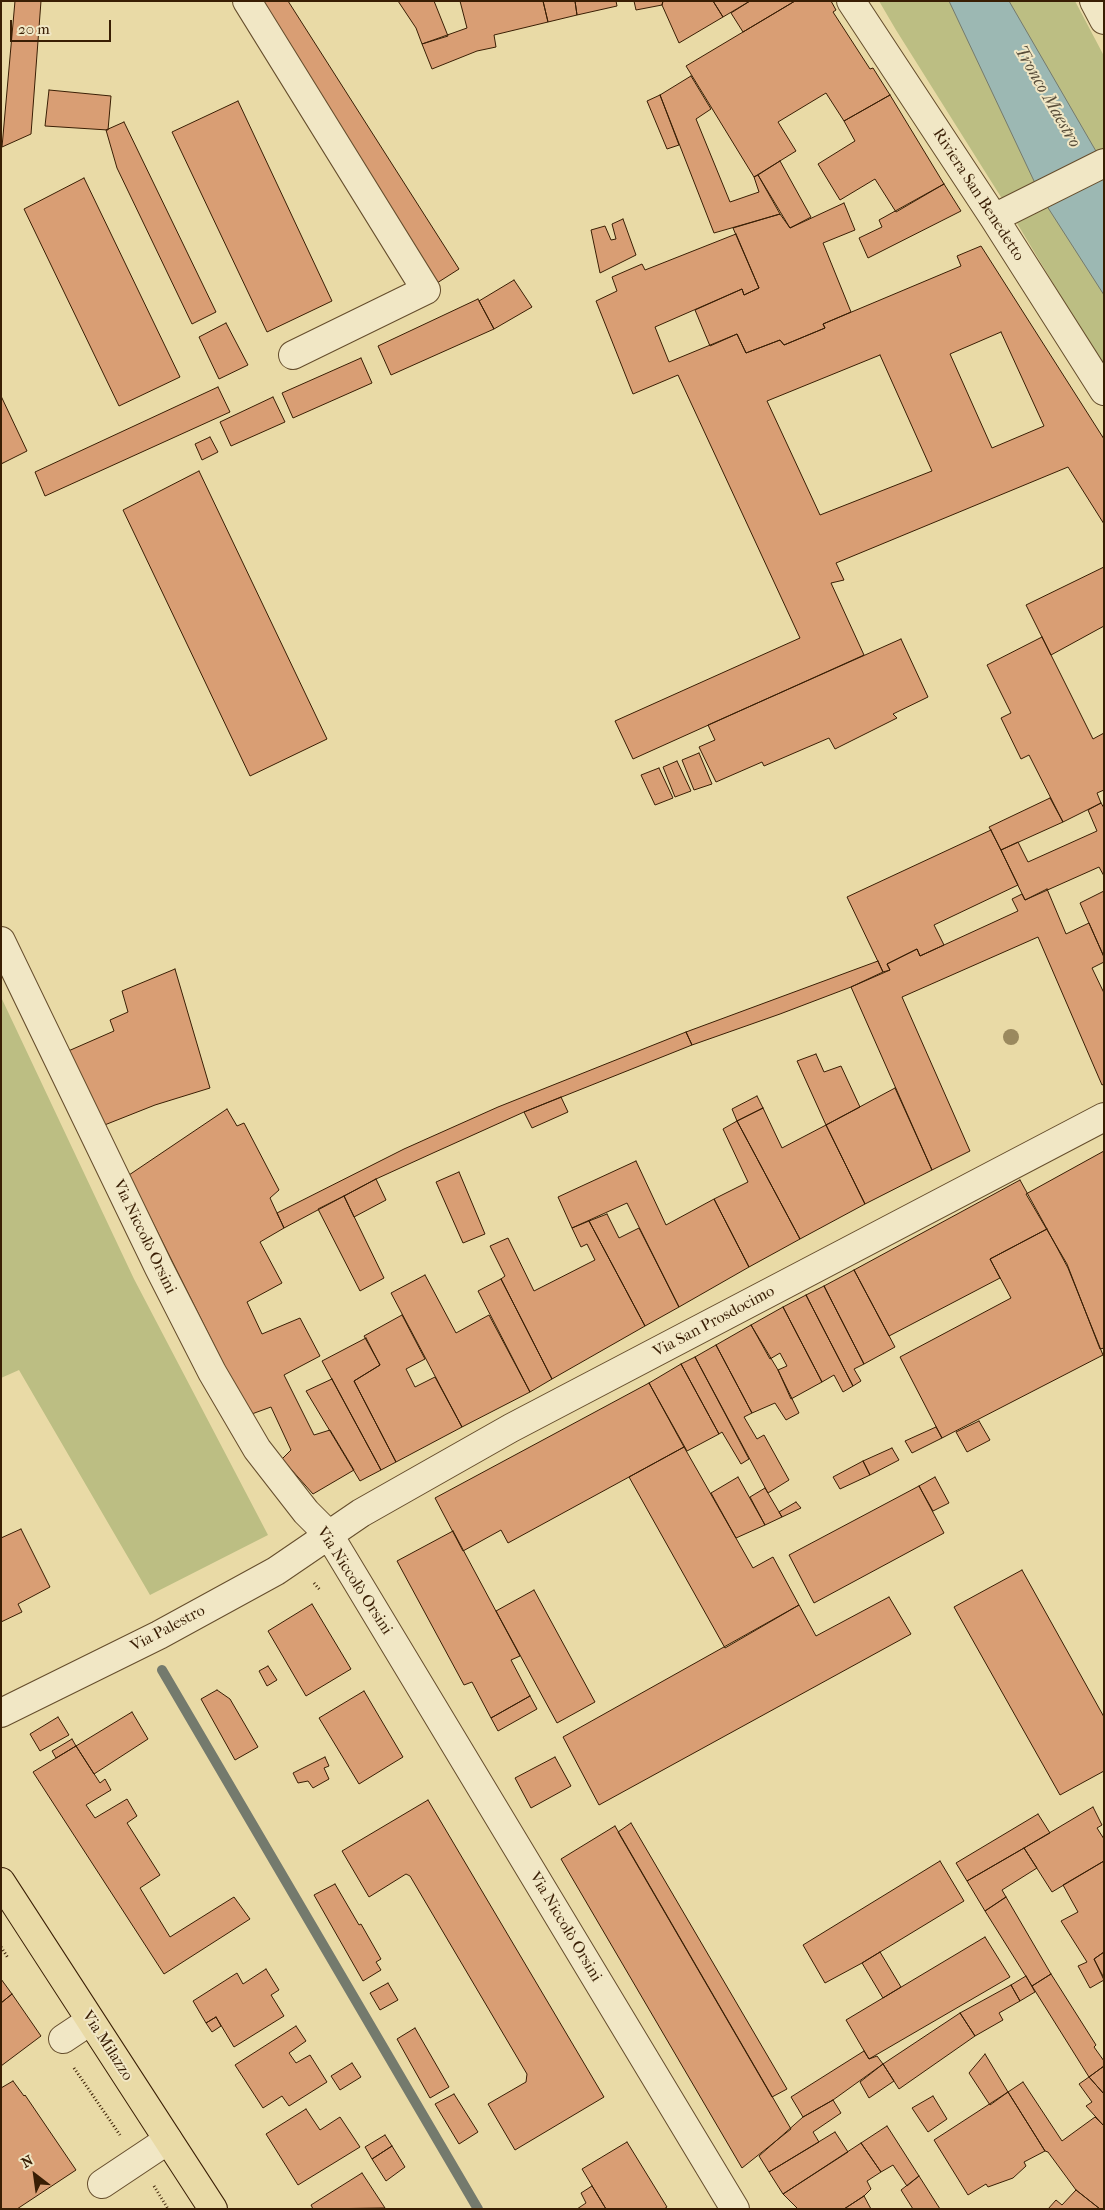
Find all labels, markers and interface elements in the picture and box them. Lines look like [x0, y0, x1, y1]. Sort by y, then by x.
scale bar [12, 10, 114, 42]
text: 20 m [18, 20, 50, 38]
water label: Tronco Maestro [1009, 42, 1085, 152]
street label: Riviera San Benedetto [928, 125, 1028, 265]
street label: Via Niccolò Orsini [108, 1177, 180, 1297]
street label: Via San Prosdocimo [650, 1282, 778, 1362]
street label: Via Niccolò Orsini [312, 1524, 396, 1638]
street label: Via Palestro [128, 1601, 208, 1657]
street label: Via Niccolò Orsini [525, 1869, 605, 1985]
street label: Via Milazzo [77, 2007, 137, 2085]
north arrow [10, 2150, 60, 2200]
text: N [18, 2152, 36, 2172]

